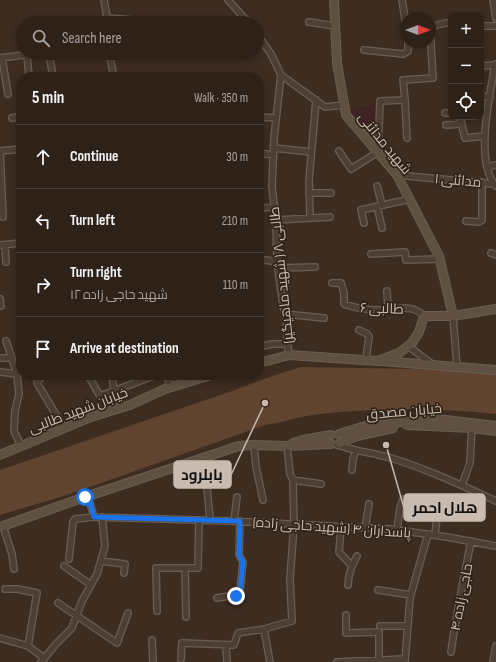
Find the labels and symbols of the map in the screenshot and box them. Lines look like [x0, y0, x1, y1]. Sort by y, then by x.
north arrow [400, 12, 436, 48]
street label: شهید مدائنی [354, 109, 415, 178]
street label: مدائنی ۱ [434, 170, 482, 191]
street label: طالبی ۸ ( شهید ماهیگیر) [266, 206, 297, 344]
street label: طالبی ۶ [360, 299, 404, 318]
street label: خیابان شهید طالبی [26, 384, 130, 437]
street label: خیابان مصدق [365, 400, 443, 423]
callout: بابلرود [174, 461, 231, 488]
text: بابلرود [181, 466, 223, 485]
route start [76, 488, 94, 506]
callout: هلال احمر [404, 494, 485, 521]
text: هلال احمر [412, 499, 477, 518]
street label: پاسداران ۴ (شهید حاجی زاده) [252, 513, 412, 543]
street label: حاجی زاده ۴ [447, 562, 476, 632]
route end [227, 587, 245, 605]

